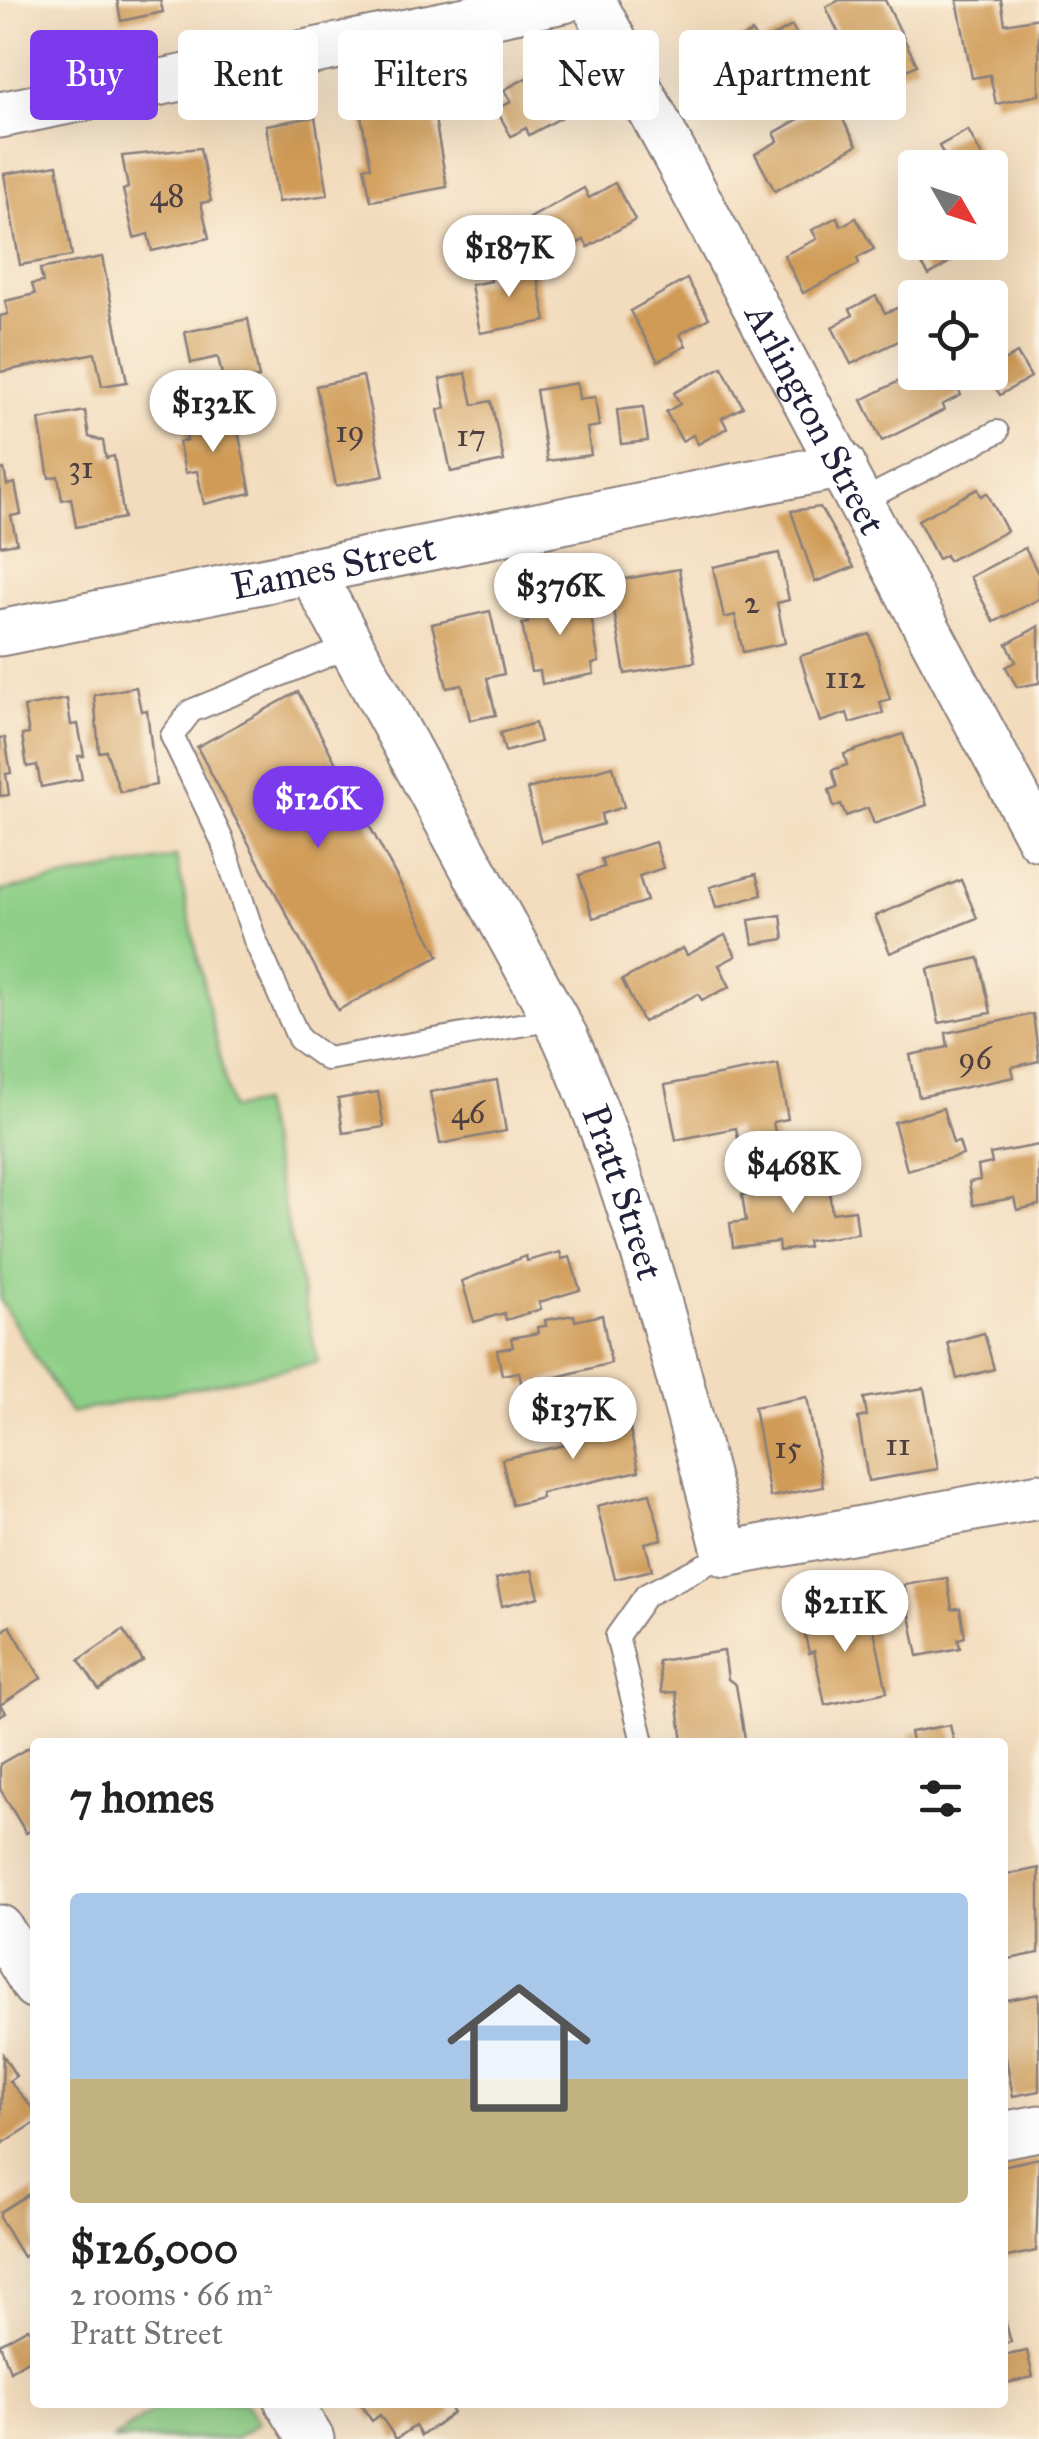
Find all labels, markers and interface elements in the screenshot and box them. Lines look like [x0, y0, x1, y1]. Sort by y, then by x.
chip: Buy [30, 30, 158, 120]
chip: Rent [178, 30, 318, 120]
chip: Filters [338, 30, 503, 120]
chip: New [523, 30, 659, 120]
chip: Apartment [679, 30, 906, 120]
north arrow [898, 150, 1008, 260]
map controls [898, 150, 1008, 390]
house number: 48 [150, 176, 184, 215]
pin: $187K [439, 215, 579, 300]
text: $187K [465, 228, 553, 267]
button: locate [898, 280, 1008, 390]
street label: Arlington Street [734, 294, 896, 542]
pin: $132K [143, 370, 283, 455]
text: $132K [171, 383, 255, 422]
house number: 19 [335, 412, 365, 451]
house number: 17 [456, 416, 486, 455]
house number: 31 [68, 448, 94, 487]
street label: Eames Street [227, 524, 440, 609]
pin: $376K [490, 553, 630, 638]
text: $376K [516, 566, 604, 605]
house number: 2 [744, 583, 760, 622]
house number: 112 [824, 658, 866, 697]
pin: $126K [248, 766, 388, 851]
text: $126K [275, 779, 361, 818]
house number: 96 [958, 1039, 993, 1078]
house number: 46 [451, 1093, 487, 1132]
street label: Pratt Street [572, 1098, 674, 1285]
pin: $468K [723, 1131, 863, 1216]
text: $468K [746, 1144, 840, 1183]
pin: $137K [503, 1377, 643, 1462]
text: $137K [531, 1390, 615, 1429]
house number: 11 [885, 1425, 911, 1464]
house number: 15 [774, 1428, 802, 1467]
pin: $211K [775, 1570, 915, 1655]
text: $211K [804, 1583, 886, 1622]
icon: filters [913, 1771, 968, 1826]
text: 7 homes [70, 1772, 214, 1824]
icon: home [429, 1958, 609, 2138]
text: $126,000 [70, 2223, 238, 2275]
text: 2 rooms · 66 m² [70, 2275, 272, 2314]
text: Pratt Street [70, 2314, 223, 2353]

